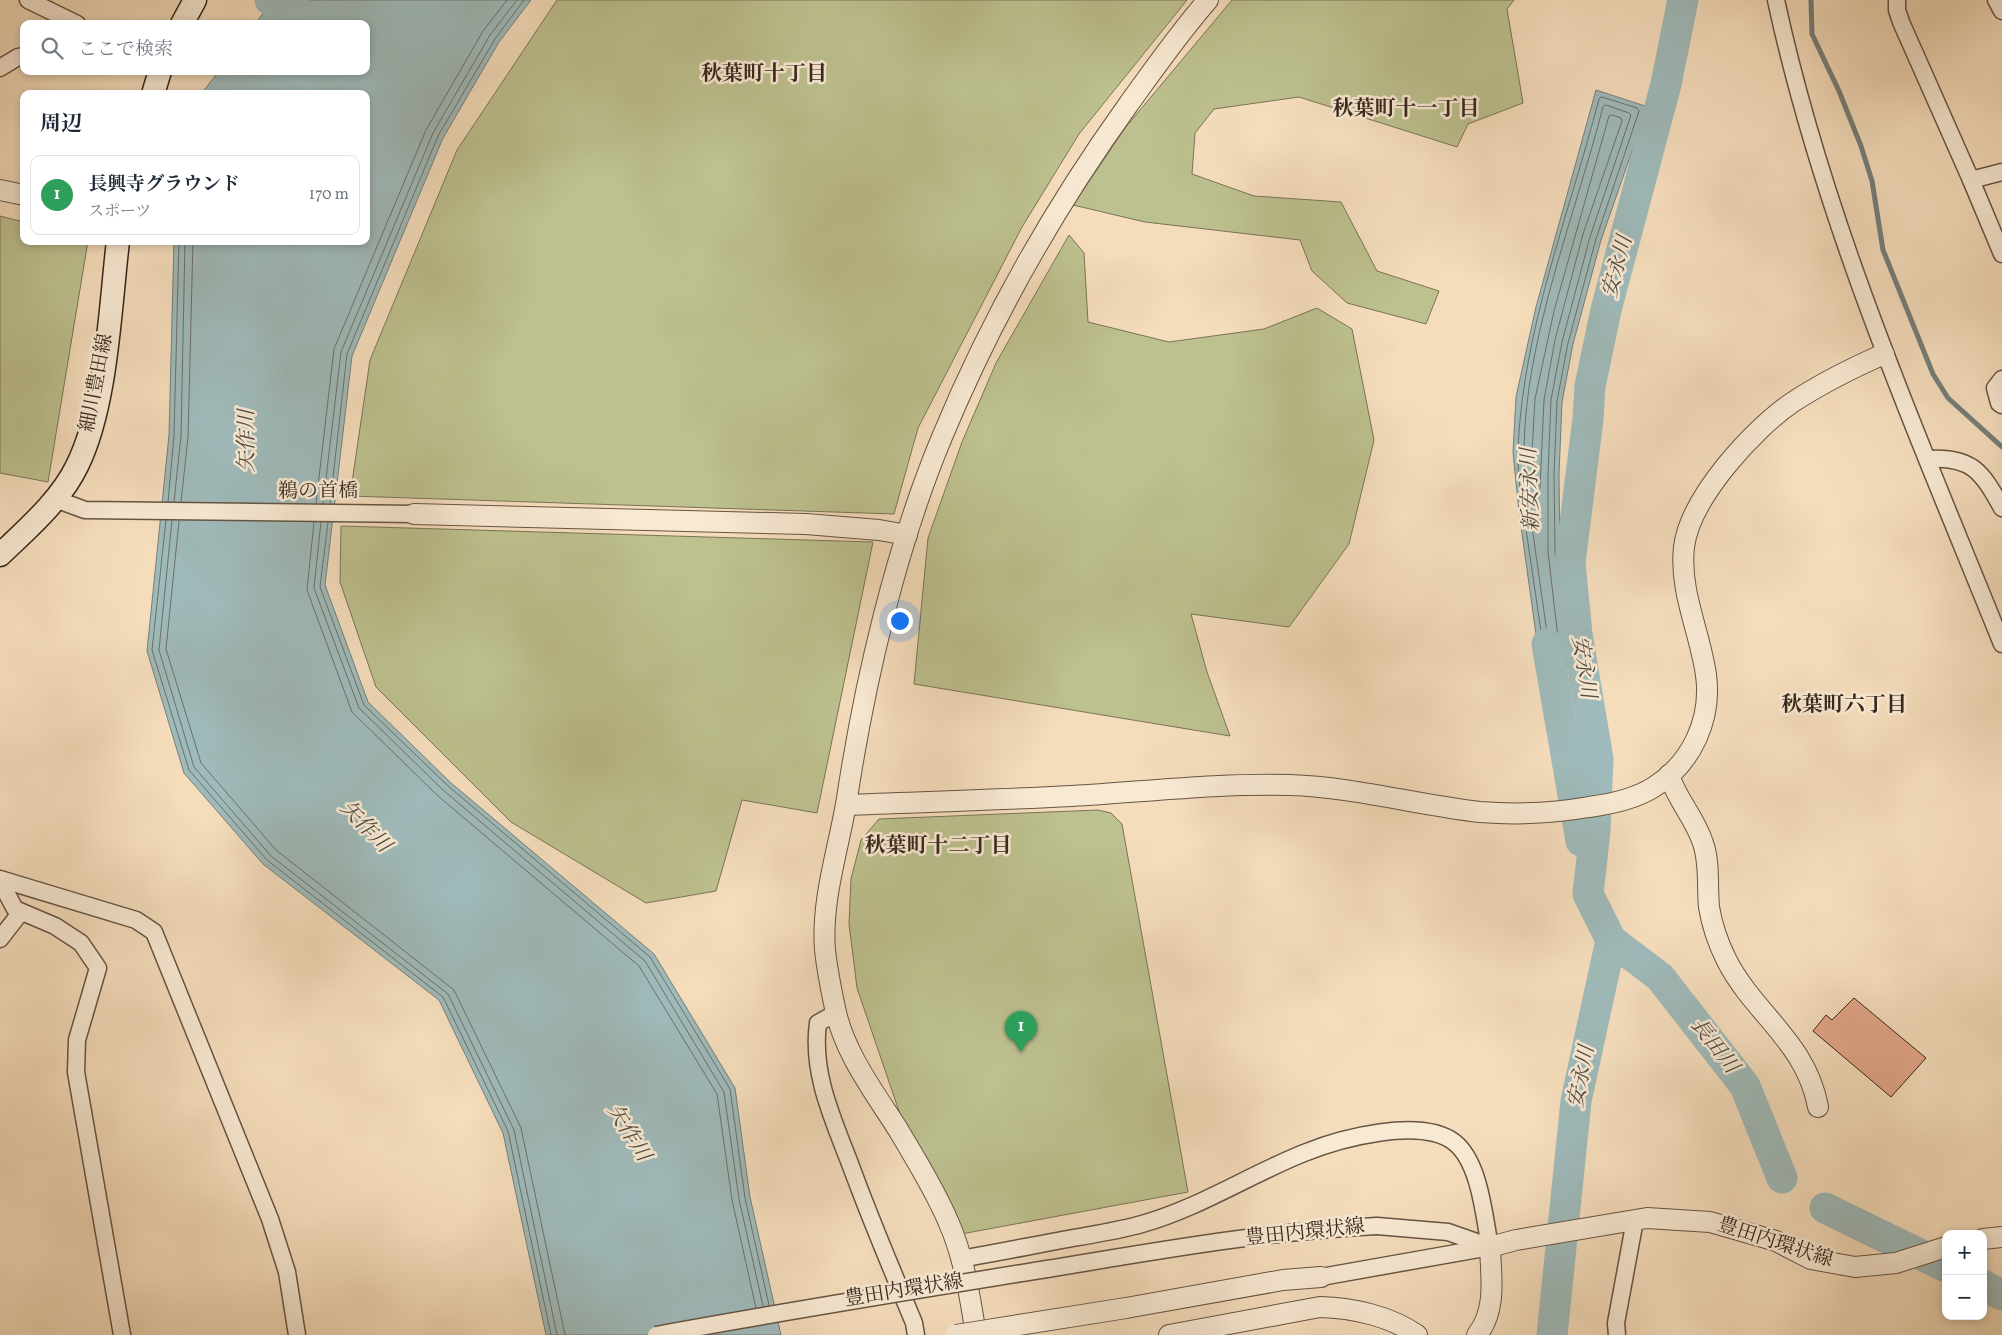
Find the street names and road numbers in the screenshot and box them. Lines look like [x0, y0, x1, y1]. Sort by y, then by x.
street label: 細川豊田線 [74, 331, 120, 435]
street label: 鵜の首橋 [278, 478, 358, 506]
street label: 豊田内環状線 [1714, 1211, 1836, 1275]
street label: 豊田内環状線 [1244, 1213, 1366, 1253]
street label: 豊田内環状線 [843, 1268, 965, 1314]

